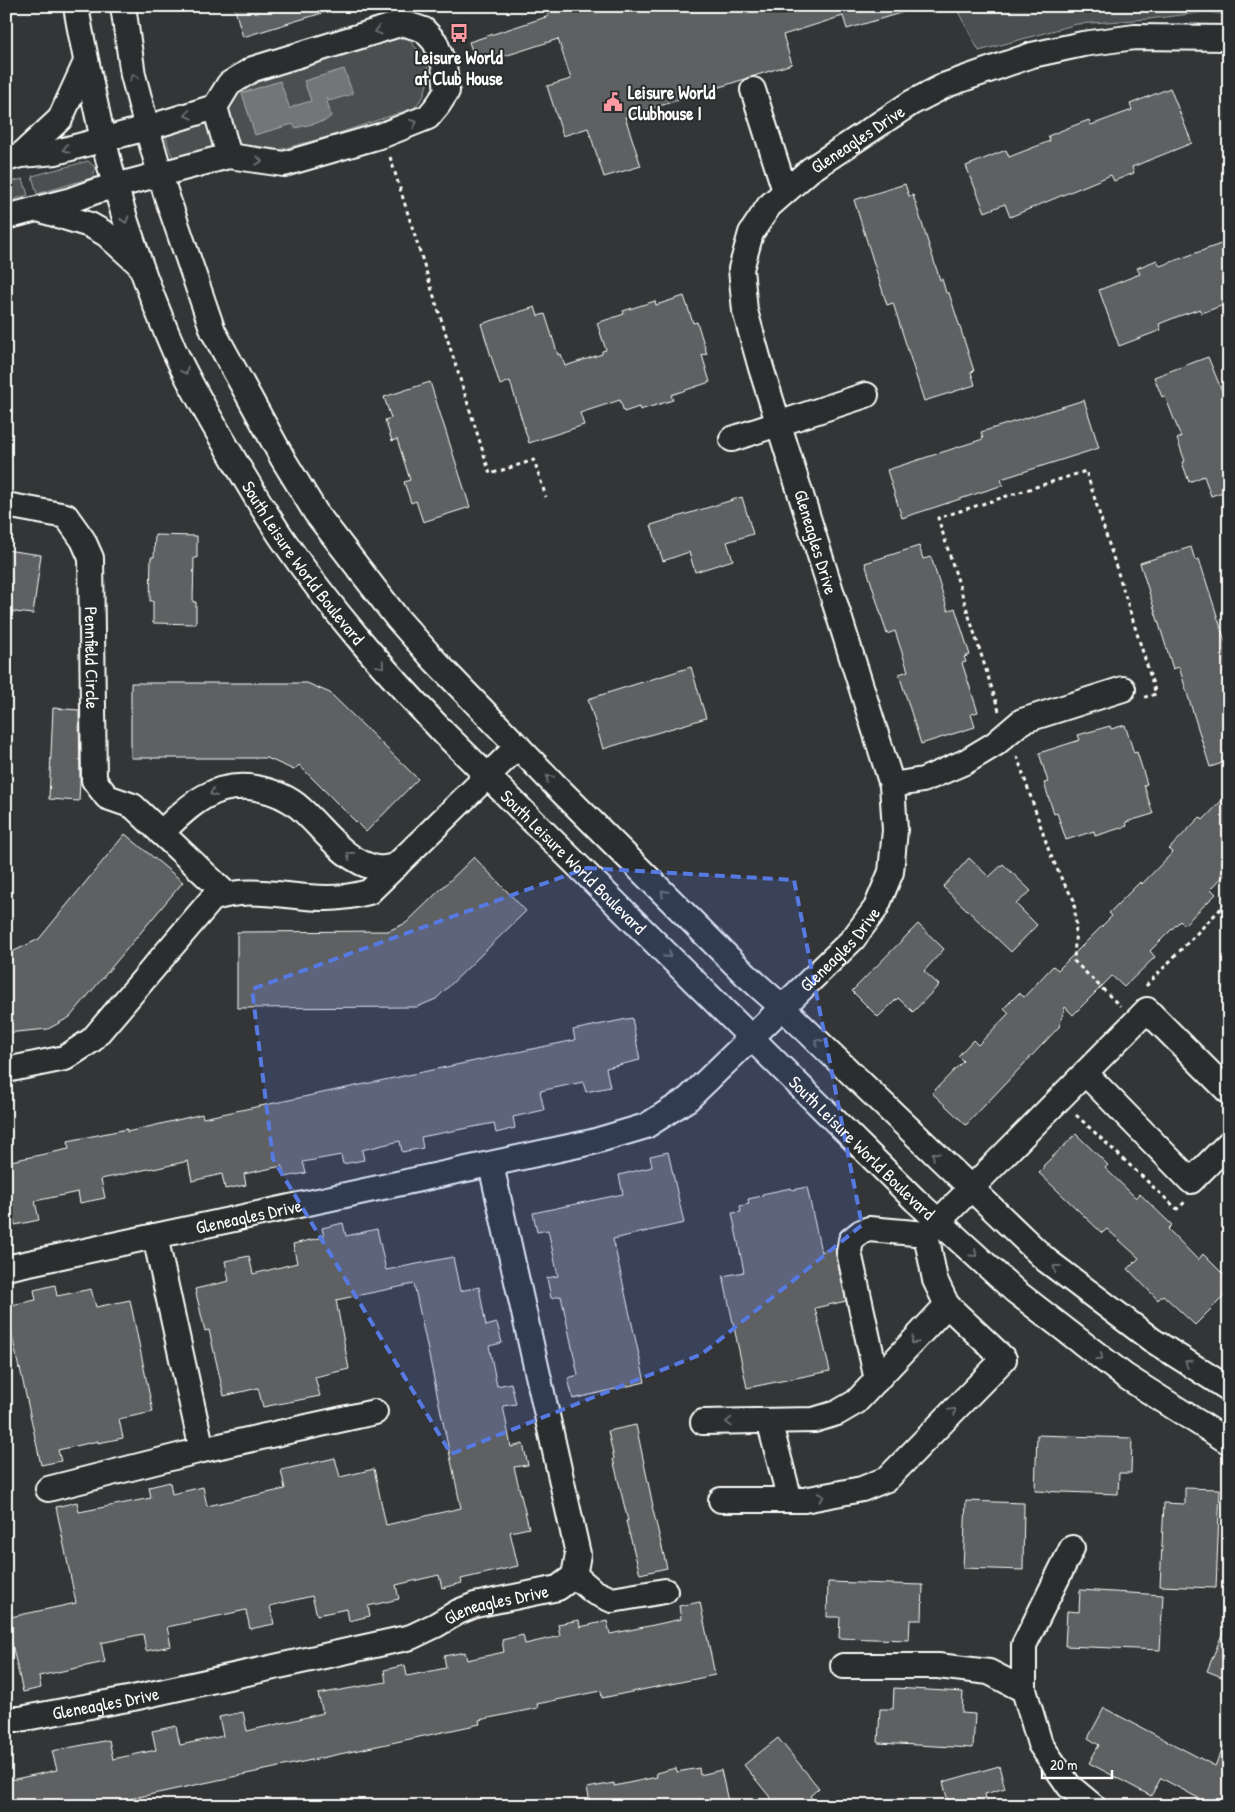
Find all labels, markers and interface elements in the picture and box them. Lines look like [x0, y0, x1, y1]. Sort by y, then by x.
bus stop icon: Leisure World at Club House [448, 22, 470, 44]
one-way arrow [374, 25, 383, 35]
place label: Leisure World at Club House [415, 45, 504, 91]
one-way arrow [129, 72, 139, 81]
place label: Leisure World Clubhouse I [628, 80, 715, 126]
public building icon: Leisure World Clubhouse I [602, 91, 624, 113]
street label: Gleneagles Drive [805, 98, 909, 179]
one-way arrow [184, 110, 192, 120]
one-way arrow [409, 118, 418, 129]
one-way arrow [61, 143, 70, 154]
one-way arrow [254, 155, 263, 165]
one-way arrow [120, 215, 130, 223]
one-way arrow [179, 366, 189, 375]
street label: South Leisure World Boulevard [237, 476, 371, 650]
street label: Gleneagles Drive [788, 487, 844, 597]
street label: Pennfield Circle [79, 607, 106, 709]
one-way arrow [376, 660, 385, 669]
one-way arrow [546, 775, 555, 784]
street label: South Leisure World Boulevard [495, 784, 652, 939]
one-way arrow [209, 786, 218, 797]
one-way arrow [346, 852, 356, 861]
one-way arrow [660, 890, 669, 899]
street label: Gleneagles Drive [794, 901, 885, 997]
one-way arrow [662, 949, 671, 958]
one-way arrow [815, 1039, 824, 1048]
street label: South Leisure World Boulevard [784, 1070, 941, 1225]
one-way arrow [932, 1152, 941, 1161]
street label: Gleneagles Drive [193, 1192, 304, 1239]
one-way arrow [969, 1248, 978, 1257]
one-way arrow [1052, 1265, 1062, 1274]
one-way arrow [911, 1335, 920, 1344]
one-way arrow [1094, 1351, 1103, 1359]
one-way arrow [1184, 1360, 1194, 1369]
one-way arrow [947, 1408, 956, 1417]
one-way arrow [725, 1416, 733, 1427]
one-way arrow [817, 1492, 826, 1502]
street label: Gleneagles Drive [439, 1578, 551, 1630]
street label: Gleneagles Drive [50, 1680, 161, 1725]
scale bar [1042, 1747, 1112, 1779]
text: 20 m [1050, 1754, 1077, 1775]

